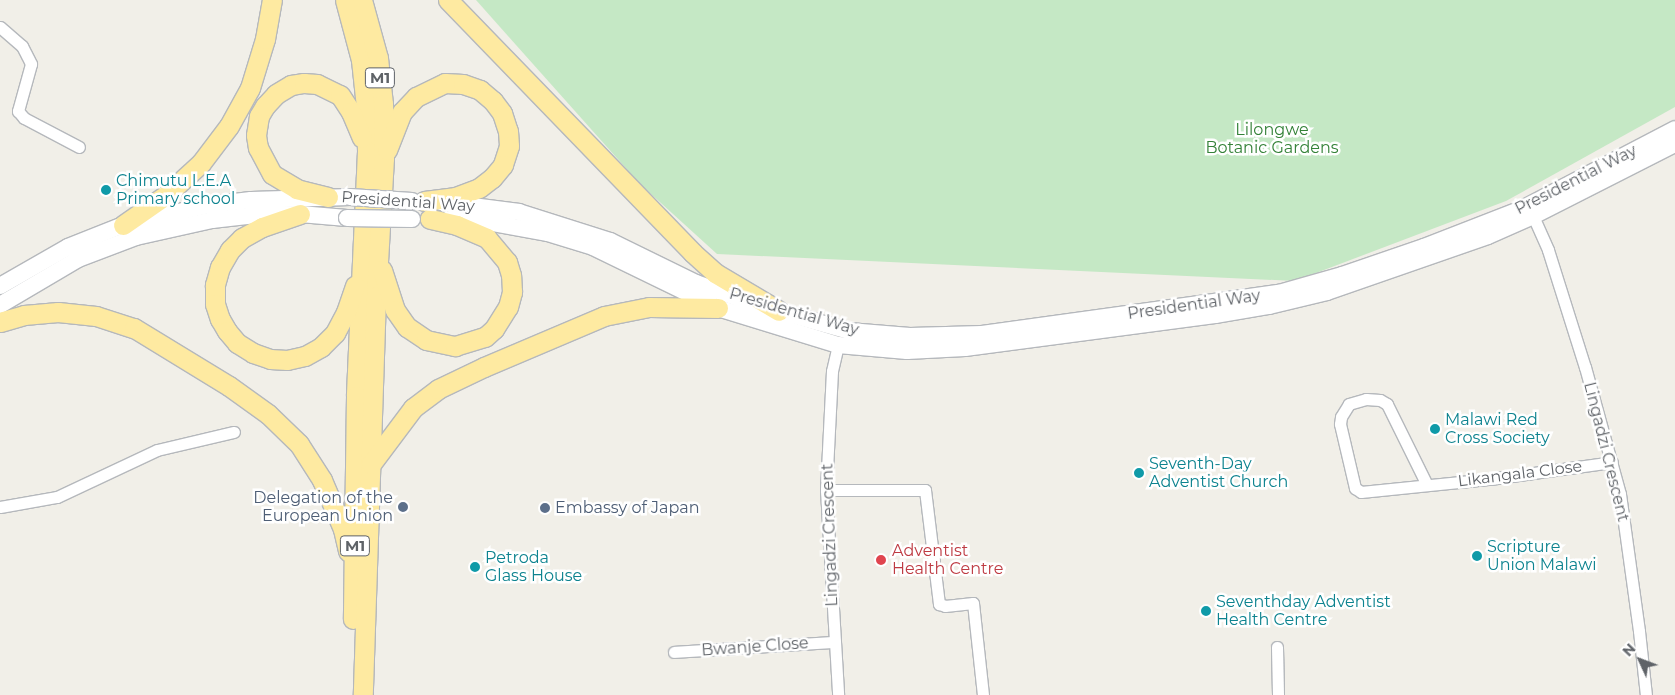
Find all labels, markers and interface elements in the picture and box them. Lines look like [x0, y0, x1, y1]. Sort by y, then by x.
road number: M1 [364, 66, 396, 90]
park label: Lilongwe Botanic Gardens [1205, 120, 1339, 158]
street label: Presidential Way [1512, 141, 1640, 219]
place label: Chimutu L.E.A Primary school [116, 171, 235, 209]
marker: Chimutu L.E.A Primary school [100, 184, 112, 196]
street label: Presidential Way [341, 188, 475, 216]
street label: Presidential Way [727, 284, 861, 340]
street label: Presidential Way [1126, 286, 1262, 324]
street label: Lingadzi Crescent [1579, 380, 1633, 524]
place label: Malawi Red Cross Society [1445, 410, 1550, 448]
marker: Malawi Red Cross Society [1429, 423, 1441, 435]
place label: Seventh-Day Adventist Church [1149, 454, 1288, 492]
street label: Likangala Close [1457, 457, 1583, 491]
street label: Lingadzi Crescent [818, 463, 842, 607]
marker: Seventh-Day Adventist Church [1133, 467, 1145, 479]
place label: Delegation of the European Union [253, 488, 393, 526]
place label: Embassy of Japan [555, 498, 700, 518]
marker: Delegation of the European Union [397, 501, 409, 513]
marker: Embassy of Japan [539, 502, 551, 514]
road number: M1 [339, 534, 371, 558]
place label: Scripture Union Malawi [1487, 537, 1597, 575]
place label: Adventist Health Centre [892, 541, 1003, 579]
place label: Petroda Glass House [485, 548, 582, 586]
marker: Scripture Union Malawi [1471, 550, 1483, 562]
marker: Adventist Health Centre [874, 553, 888, 567]
marker: Petroda Glass House [469, 561, 481, 573]
place label: Seventhday Adventist Health Centre [1216, 592, 1391, 630]
marker: Seventhday Adventist Health Centre [1200, 605, 1212, 617]
street label: Bwanje Close [701, 634, 809, 660]
north arrow [1615, 635, 1665, 685]
text: N [1619, 639, 1639, 660]

